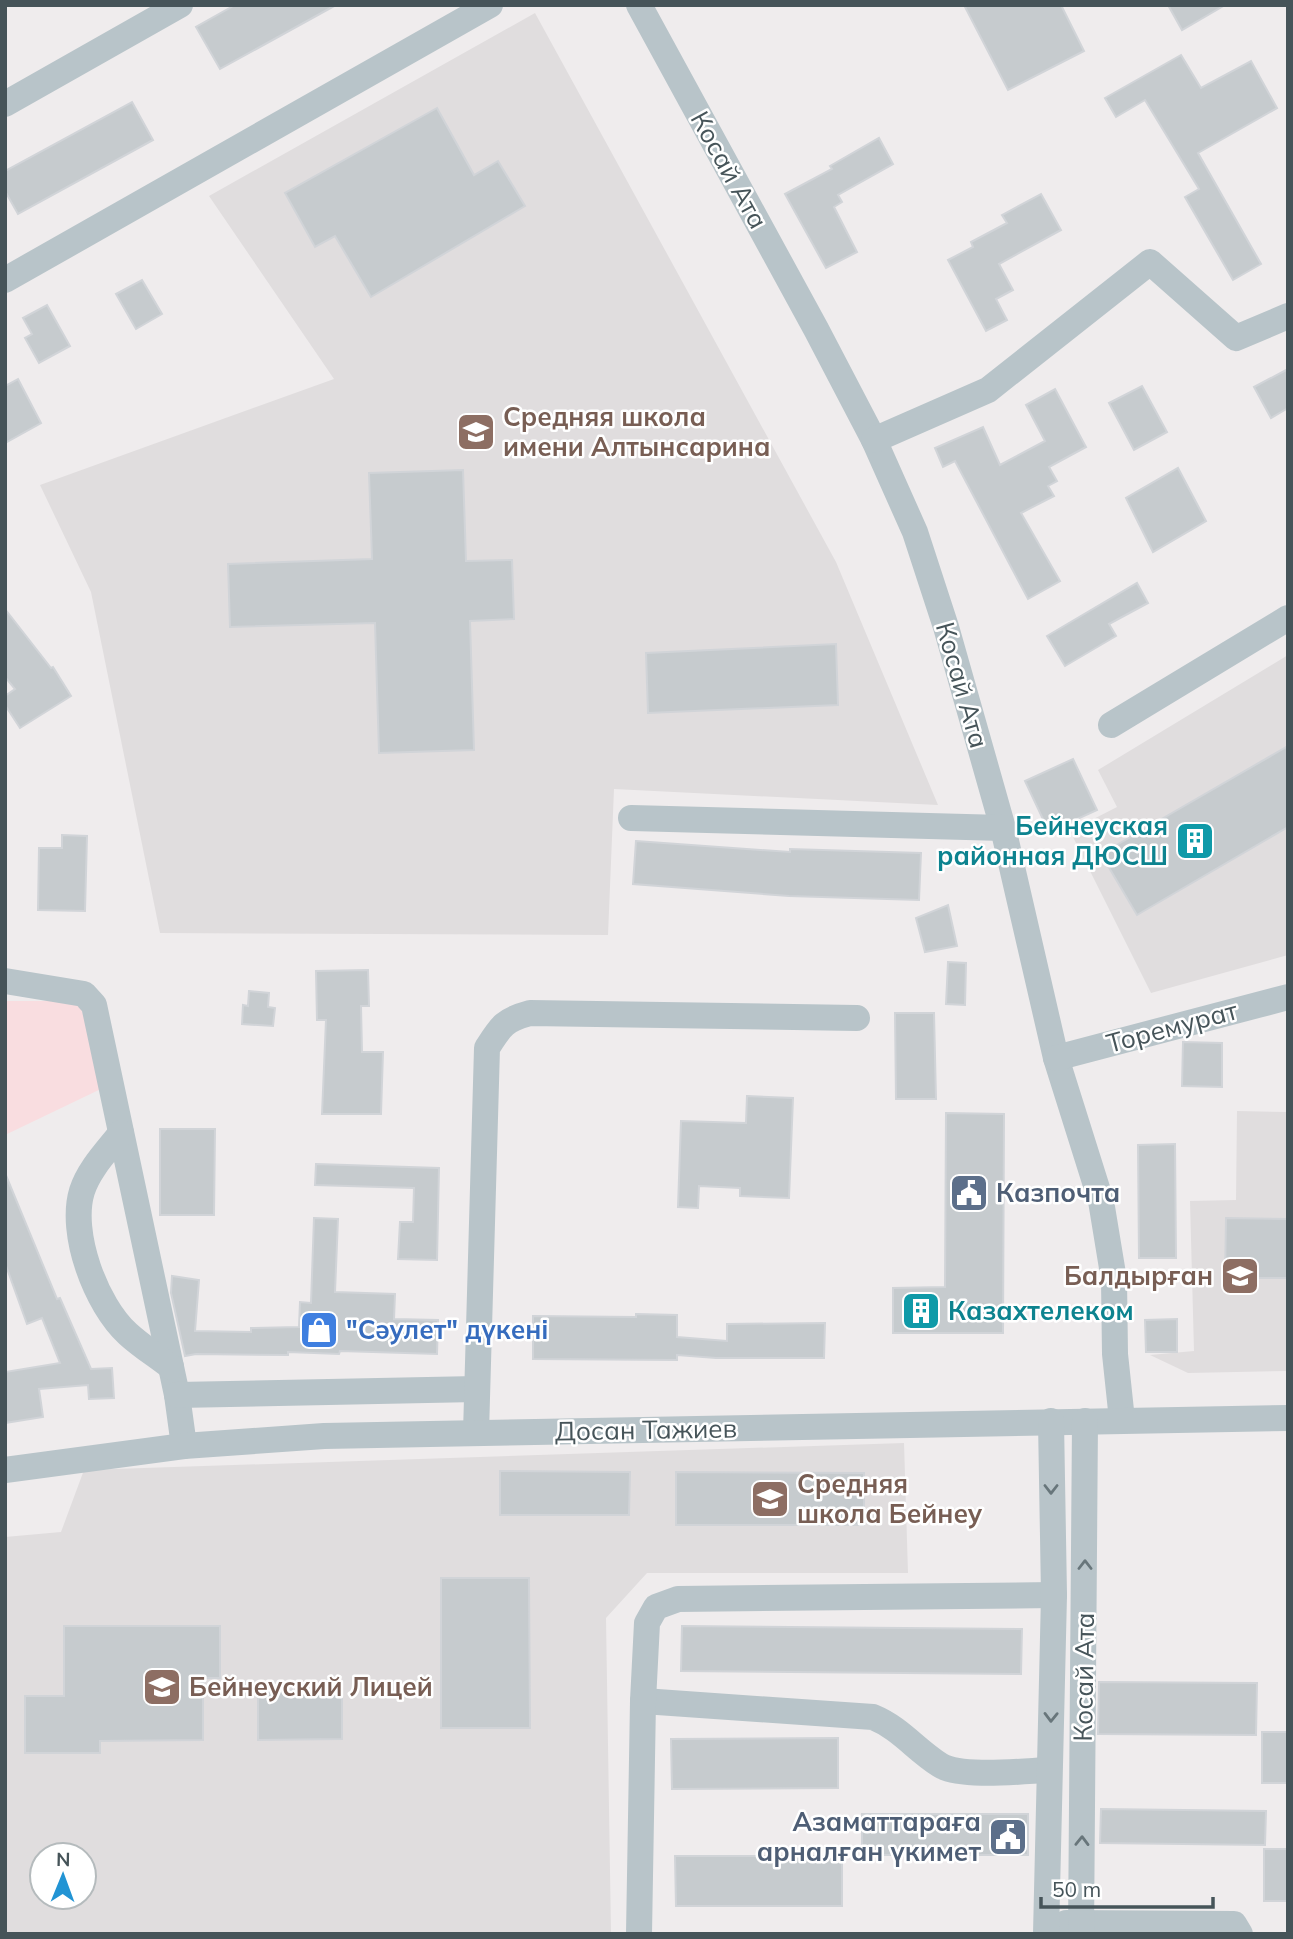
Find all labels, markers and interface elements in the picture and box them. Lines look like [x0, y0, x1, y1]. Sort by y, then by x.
street label: Косай Ата [684, 105, 775, 234]
place label: Средняя школа имени Алтынсарина [503, 400, 770, 463]
school or university icon: Средняя школа имени Алтынсарина [455, 411, 497, 453]
street label: Косай Ата [929, 618, 996, 752]
place label: Бейнеуская районная ДЮСШ [937, 809, 1168, 872]
building icon: Бейнеуская районная ДЮСШ [1174, 820, 1216, 862]
street label: Торемурат [1103, 993, 1241, 1060]
public building icon: Казпочта [948, 1172, 990, 1214]
place label: Казпочта [996, 1176, 1120, 1209]
school or university icon: Балдырған [1219, 1255, 1261, 1297]
place label: Балдырған [1064, 1259, 1213, 1292]
building icon: Казахтелеком [900, 1290, 942, 1332]
place label: Казахтелеком [948, 1294, 1134, 1327]
shop icon: "Сәулет" дүкені [298, 1309, 340, 1351]
place label: "Сәулет" дүкені [346, 1313, 549, 1346]
street label: Досан Тажиев [555, 1411, 737, 1448]
place label: Средняя школа Бейнеу [797, 1467, 983, 1530]
school or university icon: Средняя школа Бейнеу [749, 1478, 791, 1520]
one-way arrow [1043, 1485, 1059, 1495]
one-way arrow [1077, 1559, 1093, 1569]
street label: Косай Ата [1066, 1612, 1101, 1742]
school or university icon: Бейнеуский Лицей [141, 1666, 183, 1708]
place label: Бейнеуский Лицей [189, 1670, 433, 1703]
one-way arrow [1043, 1712, 1058, 1723]
place label: Азаматтараға арналған үкимет [757, 1805, 981, 1868]
public building icon: Азаматтараға арналған үкимет [987, 1816, 1029, 1858]
one-way arrow [1074, 1835, 1090, 1846]
north arrow [28, 1841, 98, 1911]
text: N [56, 1847, 71, 1871]
scale bar [1041, 1866, 1212, 1910]
text: 50 m [1052, 1876, 1101, 1902]

